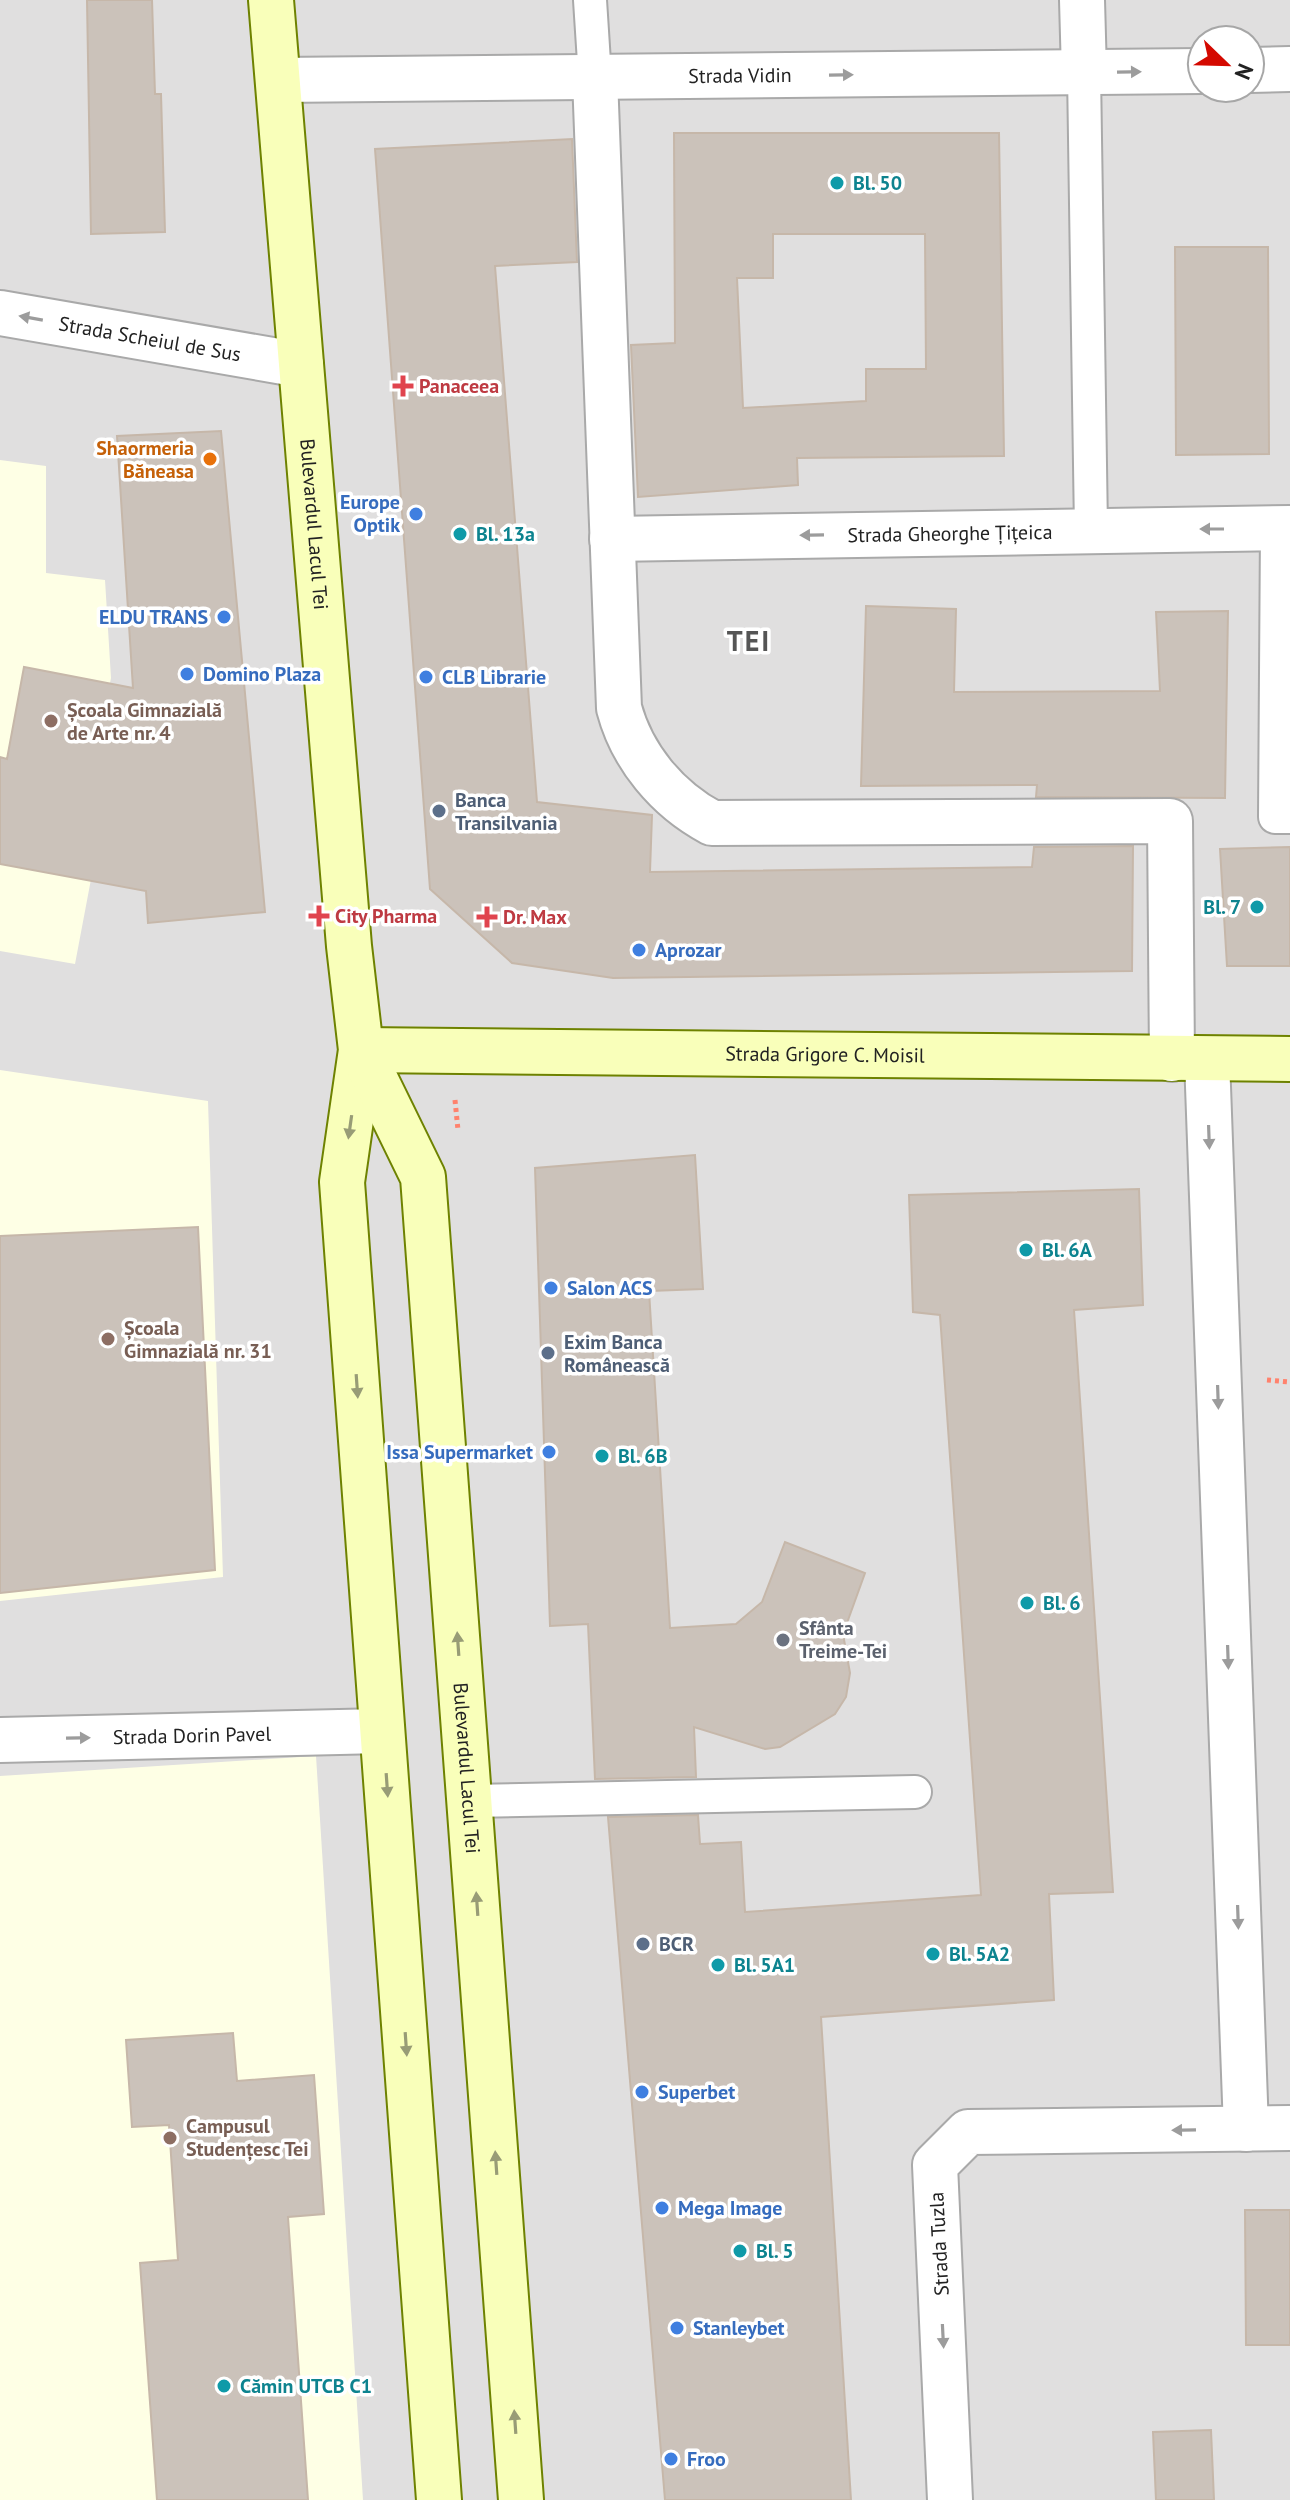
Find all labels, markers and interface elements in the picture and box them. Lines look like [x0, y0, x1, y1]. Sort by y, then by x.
north arrow [1186, 24, 1266, 104]
text: N [1229, 60, 1260, 84]
street label: Strada Vidin [688, 62, 792, 89]
one-way arrow [1117, 66, 1142, 78]
one-way arrow [829, 69, 854, 81]
place label: Bl. 50 [853, 170, 902, 196]
marker: Bl. 50 [828, 174, 846, 192]
street label: Strada Scheiul de Sus [57, 310, 243, 367]
one-way arrow [18, 311, 43, 324]
place label: Panaceea [419, 373, 499, 399]
marker: Panaceea [394, 377, 412, 395]
place label: Shaormeria Băneasa [96, 435, 194, 484]
street label: Bulevardul Lacul Tei [294, 438, 334, 611]
marker: Shaormeria Băneasa [201, 450, 219, 468]
place label: Europe Optik [340, 489, 400, 538]
marker: Europe Optik [407, 505, 425, 523]
street label: Strada Gheorghe Țițeica [847, 519, 1053, 548]
place label: Bl. 13a [476, 521, 535, 547]
one-way arrow [1199, 523, 1224, 535]
marker: Bl. 13a [451, 525, 469, 543]
one-way arrow [799, 529, 824, 541]
place label: ELDU TRANS [99, 604, 208, 630]
marker: ELDU TRANS [215, 608, 233, 626]
district label: TEI [727, 622, 771, 659]
place label: Domino Plaza [203, 661, 321, 687]
place label: CLB Librarie [442, 664, 546, 690]
marker: Domino Plaza [178, 665, 196, 683]
marker: CLB Librarie [417, 668, 435, 686]
place label: Școala Gimnazială de Arte nr. 4 [67, 697, 222, 746]
marker: Școala Gimnazială de Arte nr. 4 [42, 712, 60, 730]
place label: Banca Transilvania [455, 787, 558, 836]
marker: Banca Transilvania [430, 802, 448, 820]
place label: Bl. 7 [1203, 894, 1241, 920]
marker: Bl. 7 [1248, 898, 1266, 916]
place label: City Pharma [335, 903, 437, 929]
place label: Dr. Max [503, 904, 567, 930]
marker: City Pharma [310, 907, 328, 925]
marker: Dr. Max [478, 908, 496, 926]
place label: Aprozar [655, 937, 722, 963]
marker: Aprozar [630, 941, 648, 959]
street label: Strada Grigore C. Moisil [725, 1041, 925, 1068]
one-way arrow [343, 1115, 356, 1140]
one-way arrow [1203, 1125, 1216, 1150]
place label: Bl. 6A [1042, 1237, 1093, 1263]
marker: Bl. 6A [1017, 1241, 1035, 1259]
place label: Salon ACS [567, 1275, 653, 1301]
marker: Salon ACS [542, 1279, 560, 1297]
place label: Școala Gimnazială nr. 31 [124, 1315, 272, 1364]
place label: Exim Banca Românească [564, 1329, 670, 1378]
marker: Școala Gimnazială nr. 31 [99, 1330, 117, 1348]
marker: Exim Banca Românească [539, 1344, 557, 1362]
one-way arrow [351, 1374, 364, 1399]
one-way arrow [1212, 1385, 1225, 1410]
place label: Issa Supermarket [386, 1439, 533, 1465]
marker: Issa Supermarket [540, 1443, 558, 1461]
place label: Bl. 6B [618, 1443, 668, 1469]
marker: Bl. 6B [593, 1447, 611, 1465]
place label: Bl. 6 [1043, 1590, 1081, 1616]
marker: Bl. 6 [1018, 1594, 1036, 1612]
place label: Sfânta Treime-Tei [799, 1615, 887, 1664]
one-way arrow [451, 1631, 464, 1656]
marker: Sfânta Treime-Tei [774, 1631, 792, 1649]
one-way arrow [1222, 1645, 1235, 1670]
street label: Bulevardul Lacul Tei [447, 1682, 486, 1855]
street label: Strada Dorin Pavel [112, 1721, 272, 1750]
one-way arrow [66, 1732, 91, 1745]
one-way arrow [380, 1773, 393, 1798]
one-way arrow [470, 1891, 483, 1916]
one-way arrow [1232, 1905, 1245, 1930]
place label: BCR [659, 1931, 694, 1957]
marker: BCR [634, 1935, 652, 1953]
place label: Bl. 5A2 [949, 1941, 1010, 1967]
marker: Bl. 5A2 [924, 1945, 942, 1963]
place label: Bl. 5A1 [734, 1952, 795, 1978]
marker: Bl. 5A1 [709, 1956, 727, 1974]
one-way arrow [400, 2032, 413, 2057]
place label: Superbet [658, 2079, 735, 2105]
marker: Superbet [633, 2083, 651, 2101]
place label: Campusul Studențesc Tei [186, 2113, 309, 2162]
one-way arrow [1171, 2123, 1196, 2136]
marker: Campusul Studențesc Tei [161, 2129, 179, 2147]
one-way arrow [489, 2150, 502, 2175]
street label: Strada Tuzla [923, 2191, 955, 2297]
place label: Mega Image [678, 2195, 782, 2221]
marker: Mega Image [653, 2199, 671, 2217]
place label: Bl. 5 [756, 2238, 794, 2264]
marker: Bl. 5 [731, 2242, 749, 2260]
place label: Stanleybet [693, 2315, 785, 2341]
marker: Stanleybet [668, 2319, 686, 2337]
one-way arrow [936, 2324, 949, 2349]
place label: Cămin UTCB C1 [240, 2373, 372, 2399]
marker: Cămin UTCB C1 [215, 2377, 233, 2395]
one-way arrow [508, 2409, 521, 2434]
place label: Froo [687, 2446, 726, 2472]
marker: Froo [662, 2450, 680, 2468]

